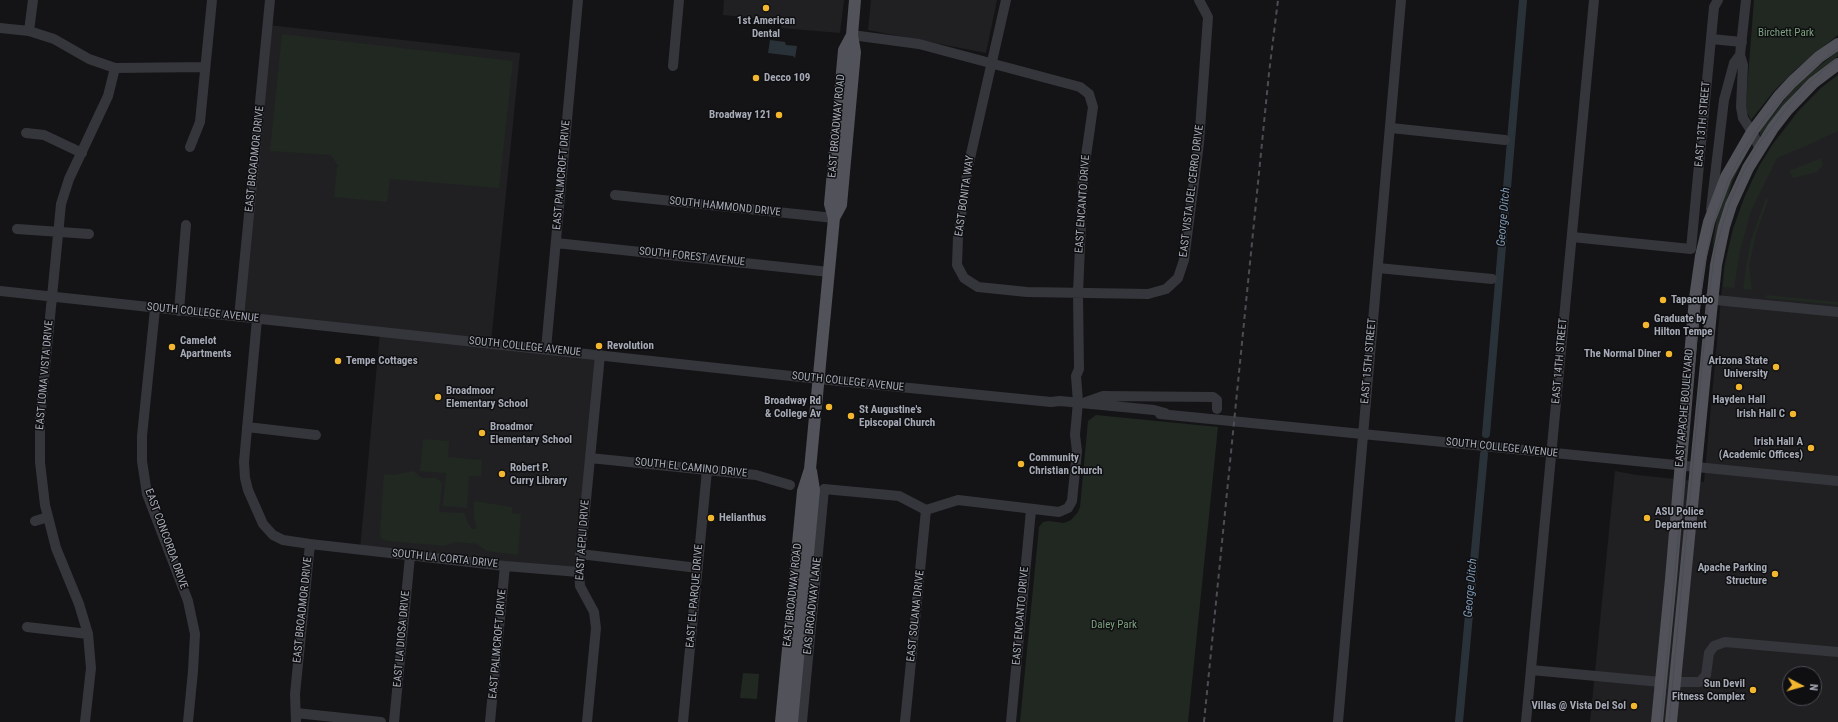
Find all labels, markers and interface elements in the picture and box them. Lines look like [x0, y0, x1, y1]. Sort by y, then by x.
marker: 1st American Dental [761, 3, 771, 13]
place label: 1st American Dental [737, 14, 795, 40]
park label: Birchett Park [1758, 26, 1814, 40]
place label: Decco 109 [764, 71, 810, 85]
marker: Decco 109 [751, 73, 761, 83]
street label: EAST BROADWAY ROAD [826, 74, 848, 178]
street label: EAST 13TH STREET [1693, 81, 1713, 167]
street label: EAST BROADMOR DRIVE [243, 105, 267, 213]
place label: Broadway 121 [709, 108, 771, 122]
marker: Broadway 121 [774, 110, 784, 120]
street label: EAST PALMCROFT DRIVE [551, 120, 573, 230]
street label: EAST VISTA DEL CERRO DRIVE [1177, 124, 1207, 258]
street label: EAST ENCANTO DRIVE [1073, 154, 1093, 254]
street label: EAST BONITA WAY [953, 155, 977, 237]
water label: George Ditch [1494, 187, 1514, 247]
street label: SOUTH HAMMOND DRIVE [669, 195, 781, 219]
street label: SOUTH FOREST AVENUE [638, 245, 746, 269]
place label: Tapacubo [1671, 293, 1713, 307]
marker: Tapacubo [1658, 295, 1668, 305]
street label: SOUTH COLLEGE AVENUE [146, 301, 260, 325]
place label: Graduate by Hilton Tempe [1654, 312, 1713, 338]
street label: EAST 15TH STREET [1359, 318, 1379, 404]
street label: EAST 14TH STREET [1550, 318, 1570, 404]
street label: EAST LOMA VISTA DRIVE [34, 320, 56, 430]
marker: Graduate by Hilton Tempe [1641, 320, 1651, 330]
place label: Camelot Apartments [180, 334, 231, 360]
street label: SOUTH COLLEGE AVENUE [468, 335, 582, 359]
place label: Revolution [607, 339, 654, 353]
marker: Revolution [594, 341, 604, 351]
marker: Camelot Apartments [167, 342, 177, 352]
place label: The Normal Diner [1584, 347, 1661, 361]
street label: EAST APACHE BOULEVARD [1673, 348, 1697, 468]
marker: The Normal Diner [1664, 349, 1674, 359]
place label: Tempe Cottages [346, 354, 418, 368]
place label: Arizona State University [1708, 354, 1768, 380]
marker: Tempe Cottages [333, 356, 343, 366]
marker: Arizona State University [1771, 362, 1781, 372]
street label: SOUTH COLLEGE AVENUE [791, 370, 905, 394]
marker: Hayden Hall [1734, 382, 1744, 392]
place label: Broadmoor Elementary School [446, 384, 528, 410]
marker: Broadmoor Elementary School [433, 392, 443, 402]
place label: Hayden Hall [1713, 393, 1765, 407]
place label: Broadway Rd & College Av [764, 394, 821, 420]
marker: Broadway Rd & College Av [824, 402, 834, 412]
place label: St Augustine's Episcopal Church [859, 403, 935, 429]
place label: Irish Hall C [1736, 407, 1785, 421]
marker: Irish Hall C [1788, 409, 1798, 419]
marker: St Augustine's Episcopal Church [846, 411, 856, 421]
place label: Broadmor Elementary School [490, 420, 572, 446]
marker: Broadmor Elementary School [477, 428, 487, 438]
place label: Irish Hall A (Academic Offices) [1719, 435, 1803, 461]
street label: SOUTH COLLEGE AVENUE [1445, 436, 1559, 460]
marker: Irish Hall A (Academic Offices) [1806, 443, 1816, 453]
place label: Community Christian Church [1029, 451, 1102, 477]
street label: SOUTH EL CAMINO DRIVE [634, 456, 748, 480]
marker: Community Christian Church [1016, 459, 1026, 469]
place label: Robert P. Curry Library [510, 461, 567, 487]
marker: Robert P. Curry Library [497, 469, 507, 479]
street label: EAST CONCORDA DRIVE [142, 487, 190, 591]
street label: EAST AEPLI DRIVE [574, 499, 592, 581]
place label: ASU Police Department [1655, 505, 1707, 531]
place label: Helianthus [719, 511, 766, 525]
marker: Helianthus [706, 513, 716, 523]
marker: ASU Police Department [1642, 513, 1652, 523]
street label: EAST BROADWAY ROAD [781, 543, 805, 647]
street label: EAST EL PARQUE DRIVE [684, 544, 706, 648]
street label: SOUTH LA CORTA DRIVE [391, 547, 499, 571]
street label: EAST BROADMOR DRIVE [291, 556, 315, 664]
street label: EAS BROADWAY LANE [801, 557, 825, 655]
water label: George Ditch [1461, 558, 1481, 618]
place label: Apache Parking Structure [1698, 561, 1767, 587]
street label: EAST ENCANTO DRIVE [1010, 566, 1032, 666]
marker: Apache Parking Structure [1770, 569, 1780, 579]
street label: EAST SOLANA DRIVE [905, 570, 927, 662]
street label: EAST PALMCROFT DRIVE [487, 589, 509, 699]
street label: EAST LA DIOSA DRIVE [391, 590, 413, 688]
park label: Daley Park [1091, 618, 1137, 632]
north arrow [1782, 666, 1822, 706]
place label: Sun Devil Fitness Complex [1672, 677, 1745, 703]
text: N [1807, 683, 1820, 691]
marker: Sun Devil Fitness Complex [1748, 685, 1758, 695]
place label: Villas @ Vista Del Sol [1531, 699, 1626, 713]
marker: Villas @ Vista Del Sol [1629, 701, 1639, 711]

